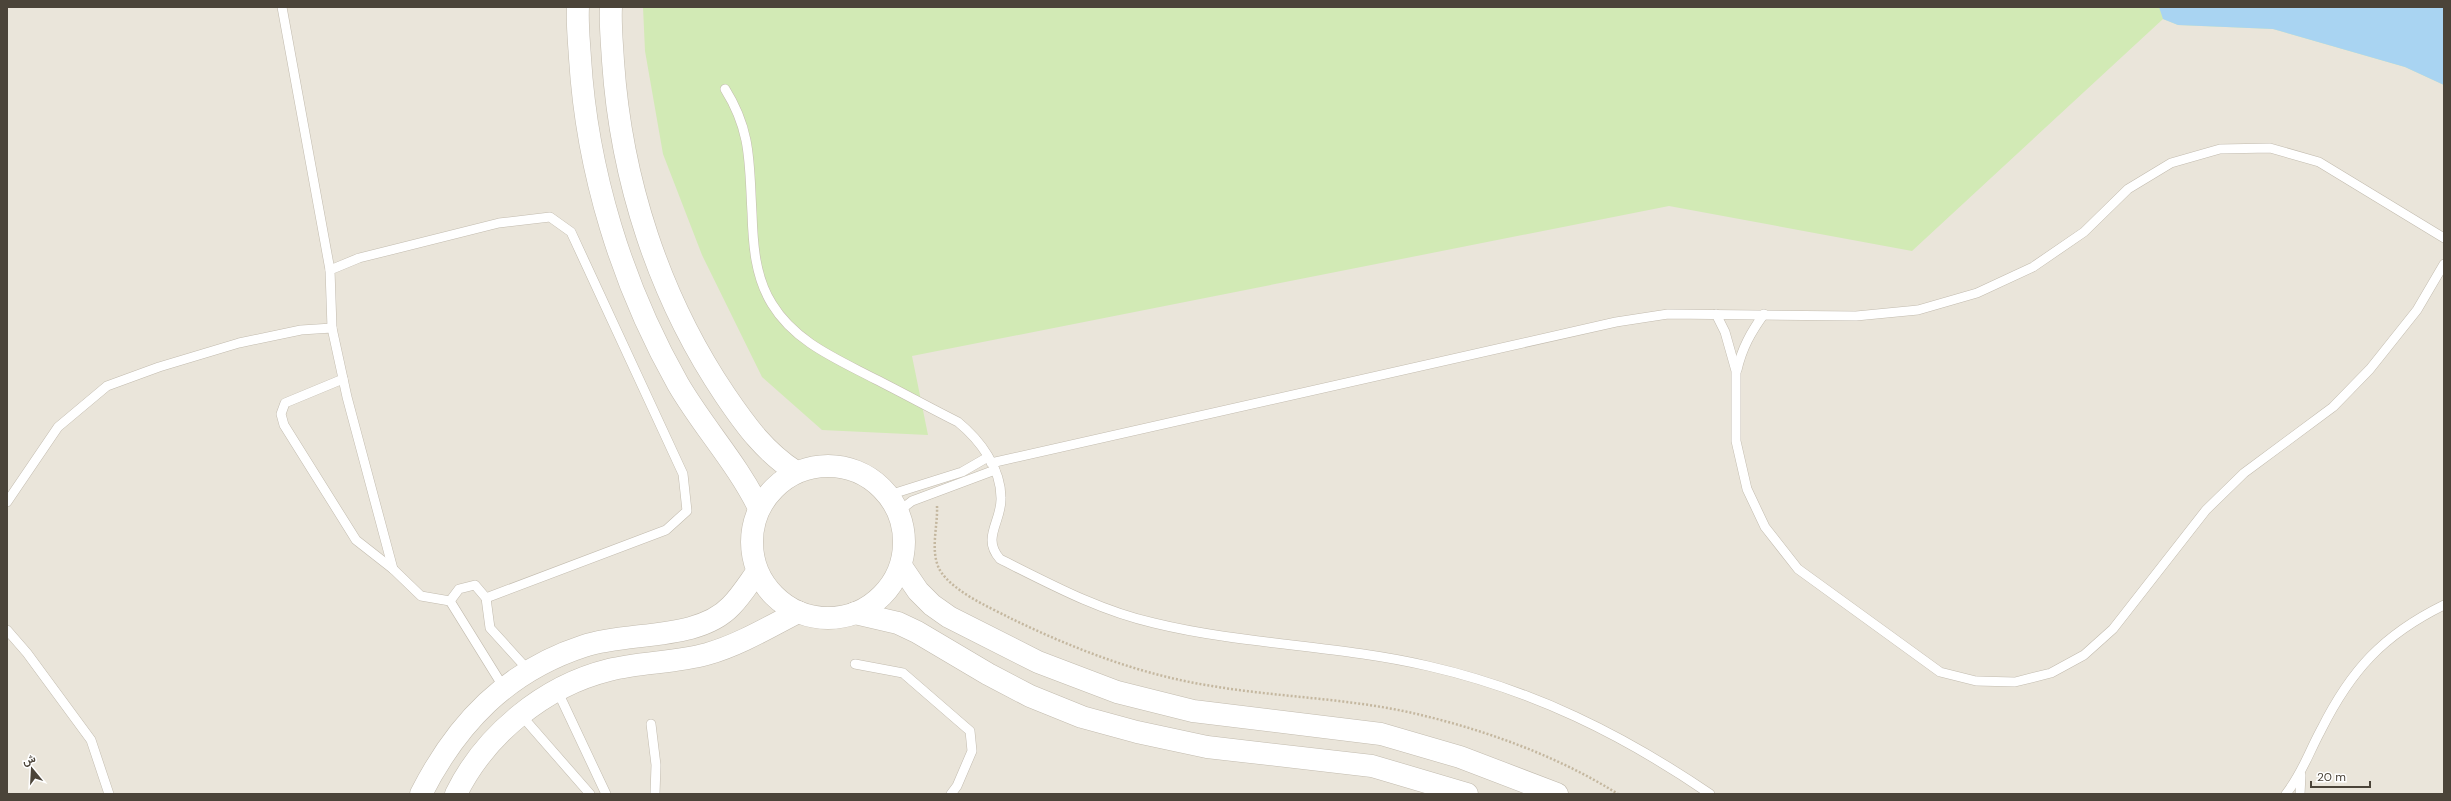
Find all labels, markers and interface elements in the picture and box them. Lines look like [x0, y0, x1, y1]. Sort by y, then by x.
north arrow [12, 749, 52, 789]
text: ش [20, 751, 37, 768]
scale bar [2311, 763, 2370, 789]
text: 20 m [2317, 769, 2346, 785]

